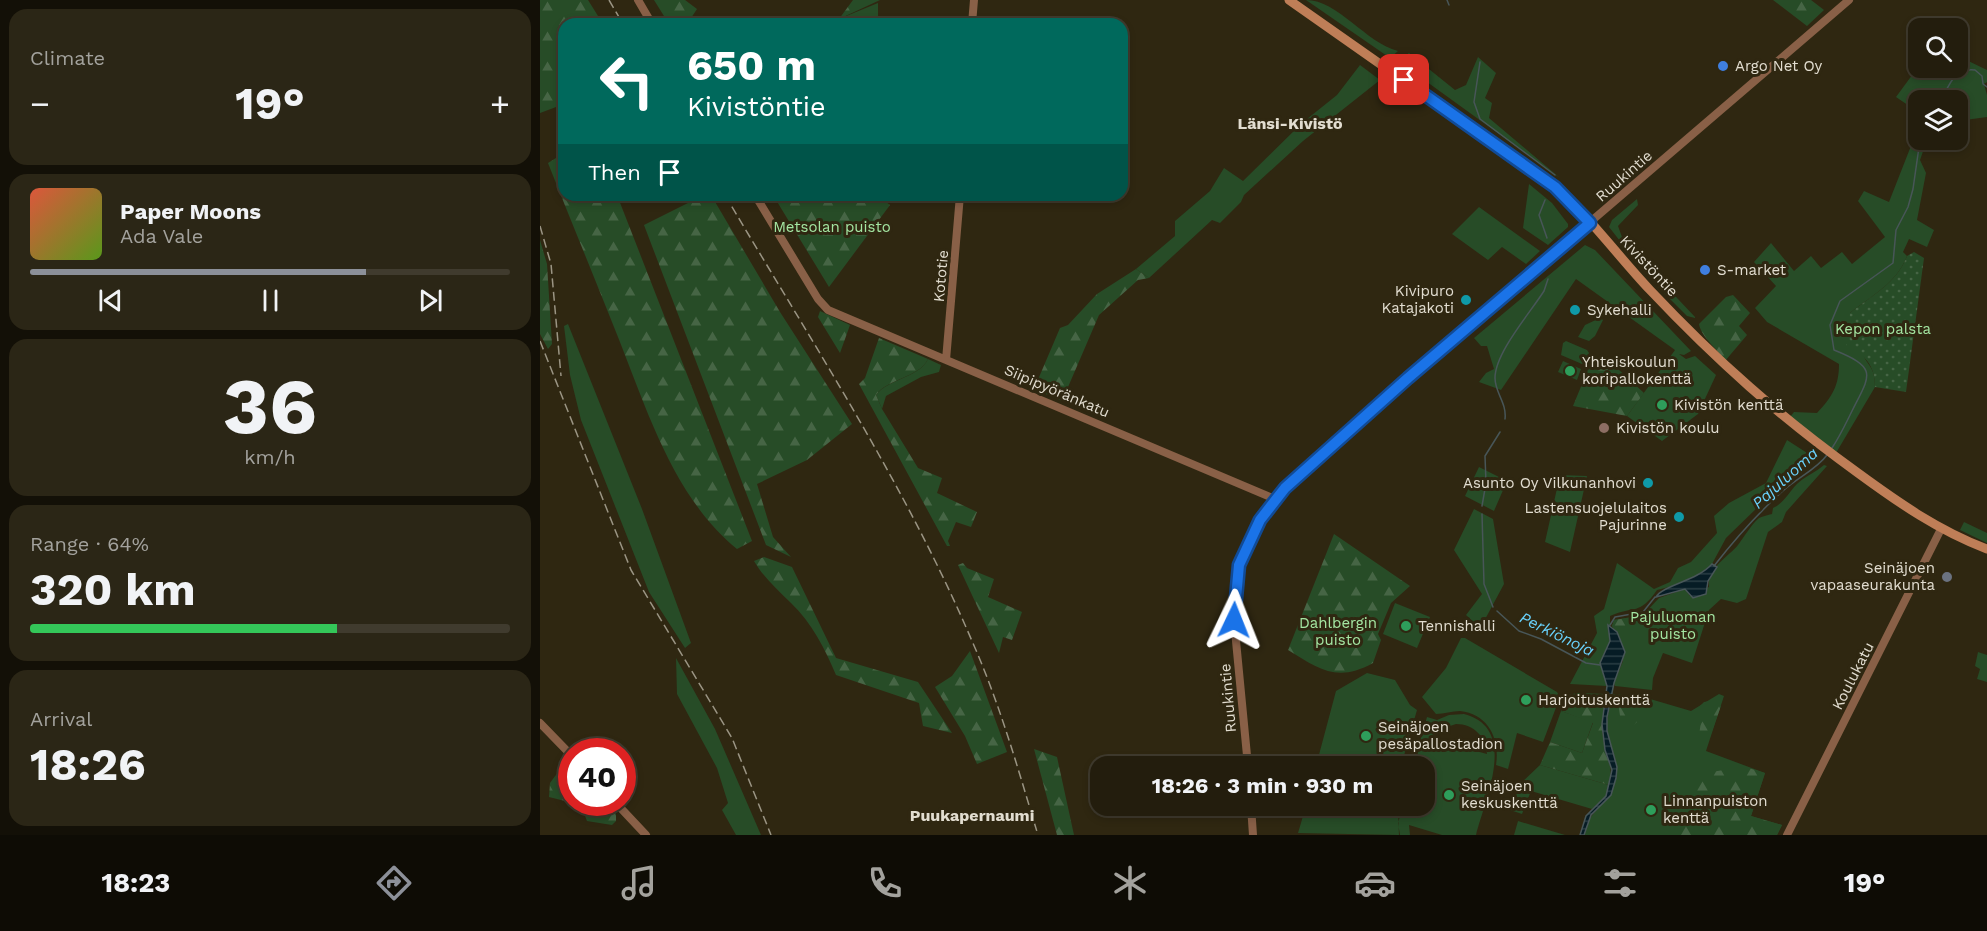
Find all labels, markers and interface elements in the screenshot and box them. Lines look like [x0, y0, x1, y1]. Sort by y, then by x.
map controls [1908, 18, 1968, 150]
button: search [1908, 18, 1968, 78]
text: 650 m [687, 41, 816, 90]
icon: left [588, 42, 666, 120]
text: Climate [30, 46, 105, 70]
pin [1378, 54, 1429, 105]
place label: Argo Net Oy [1735, 57, 1823, 75]
marker: Argo Net Oy [1716, 59, 1730, 73]
icon: arrive [1387, 63, 1420, 96]
text: 19° [235, 77, 305, 130]
text: − [30, 84, 50, 123]
text: + [490, 84, 510, 123]
button: layers [1908, 90, 1968, 150]
text: Kivistöntie [687, 91, 825, 123]
district label: Länsi-Kivistö [1238, 114, 1343, 133]
street label: Ruukintie [1592, 147, 1656, 205]
icon: arrive [653, 156, 686, 189]
text: Then [588, 160, 641, 185]
text: Paper Moons [120, 199, 261, 224]
park label: Metsolan puisto [773, 218, 891, 236]
text: Ada Vale [120, 224, 203, 248]
street label: Kivistöntie [1616, 232, 1682, 300]
street label: Kototie [930, 249, 952, 303]
place label: S-market [1717, 261, 1787, 279]
marker: S-market [1698, 263, 1712, 277]
place label: Kivipuro Katajakoti [1382, 282, 1454, 317]
icon: previous [94, 284, 127, 317]
icon: pause [254, 284, 287, 317]
icon: next [414, 284, 447, 317]
marker: Kivipuro Katajakoti [1459, 293, 1473, 307]
place label: Sykehalli [1587, 301, 1652, 319]
marker: Sykehalli [1568, 303, 1582, 317]
park label: Kepon palsta [1835, 320, 1931, 338]
place label: Yhteiskoulun koripallokenttä [1582, 353, 1692, 388]
text: 36 [223, 360, 317, 452]
street label: Siipipyöränkatu [1002, 361, 1112, 421]
marker: Yhteiskoulun koripallokenttä [1563, 364, 1577, 378]
place label: Kivistön kenttä [1674, 396, 1784, 414]
marker: Kivistön kenttä [1655, 398, 1669, 412]
place label: Kivistön koulu [1616, 419, 1720, 437]
marker: Kivistön koulu [1597, 421, 1611, 435]
water label: Pajuluoma [1748, 443, 1822, 512]
text: km/h [244, 445, 296, 469]
place label: Asunto Oy Vilkunanhovi [1463, 474, 1636, 492]
marker: Asunto Oy Vilkunanhovi [1641, 476, 1655, 490]
place label: Lastensuojelulaitos Pajurinne [1524, 499, 1667, 534]
marker: Lastensuojelulaitos Pajurinne [1672, 510, 1686, 524]
text: Range · 64% [30, 532, 149, 556]
place label: Seinäjoen vapaaseurakunta [1811, 559, 1935, 594]
text: 320 km [30, 563, 196, 616]
marker: Seinäjoen vapaaseurakunta [1940, 570, 1954, 584]
position arrow [1202, 588, 1266, 652]
water label: Perkiönoja [1517, 608, 1597, 660]
park label: Pajuluoman puisto [1630, 608, 1716, 643]
park label: Dahlbergin puisto [1299, 614, 1377, 649]
place label: Tennishalli [1418, 617, 1495, 635]
marker: Tennishalli [1399, 619, 1413, 633]
street label: Koulukatu [1828, 639, 1878, 713]
street label: Ruukintie [1216, 663, 1240, 733]
place label: Harjoituskenttä [1538, 691, 1651, 709]
marker: Harjoituskenttä [1519, 693, 1533, 707]
text: Arrival [30, 707, 92, 731]
place label: Seinäjoen pesäpallostadion [1378, 718, 1503, 753]
marker: Seinäjoen pesäpallostadion [1359, 729, 1373, 743]
text: 18:26 [30, 738, 146, 791]
speed limit sign: 40 [558, 738, 636, 816]
text: 18:26 · 3 min · 930 m [1152, 773, 1373, 798]
place label: Seinäjoen keskuskenttä [1461, 777, 1558, 812]
marker: Seinäjoen keskuskenttä [1442, 788, 1456, 802]
place label: Linnanpuiston kenttä [1663, 792, 1767, 827]
marker: Linnanpuiston kenttä [1644, 803, 1658, 817]
district label: Puukapernaumi [910, 806, 1034, 825]
icon: directions [373, 862, 415, 904]
icon: music [618, 862, 660, 904]
icon: phone [864, 862, 906, 904]
icon: climate [1109, 862, 1151, 904]
icon: car [1354, 862, 1396, 904]
icon: filters [1599, 862, 1641, 904]
text: 18:23 [102, 867, 170, 899]
text: 19° [1844, 867, 1885, 899]

